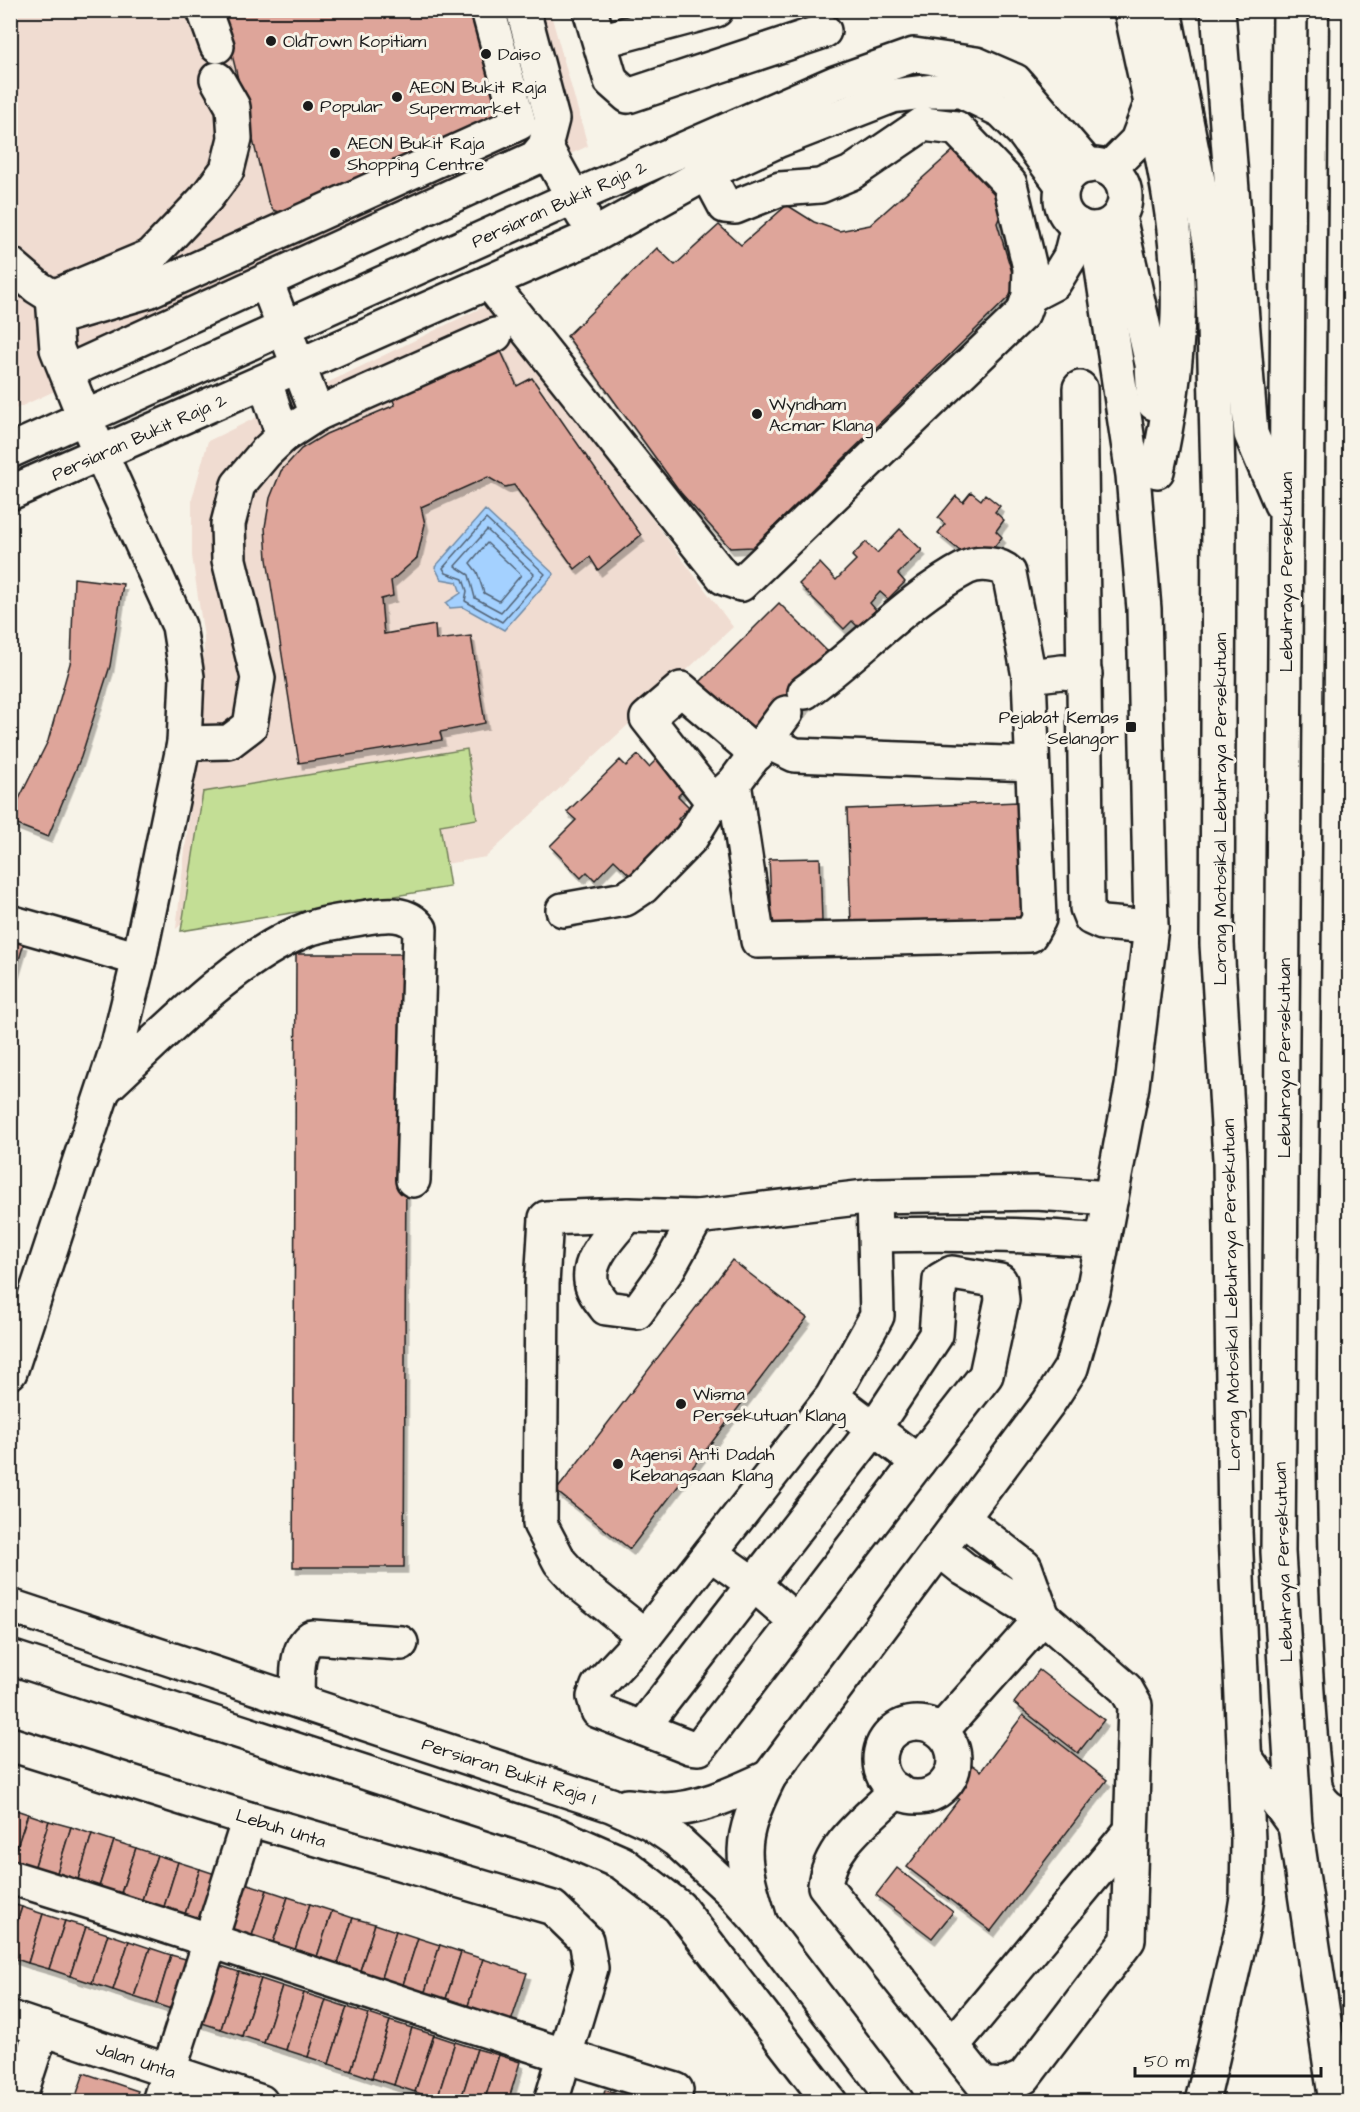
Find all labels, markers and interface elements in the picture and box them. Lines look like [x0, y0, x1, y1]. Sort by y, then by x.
place label: OldTown Kopitiam [283, 29, 426, 54]
marker: OldTown Kopitiam [264, 34, 278, 48]
place label: Daiso [498, 42, 541, 67]
marker: Daiso [479, 47, 493, 61]
place label: AEON Bukit Raja Supermarket [409, 75, 546, 121]
marker: AEON Bukit Raja Supermarket [390, 90, 404, 104]
place label: Popular [320, 94, 383, 119]
marker: Popular [301, 99, 315, 113]
place label: AEON Bukit Raja Shopping Centre [347, 131, 485, 178]
marker: AEON Bukit Raja Shopping Centre [328, 146, 342, 160]
street label: Persiaran Bukit Raja 2 [468, 154, 651, 254]
street label: Persiaran Bukit Raja 2 [48, 387, 231, 487]
place label: Wyndham Acmar Klang [769, 392, 873, 439]
marker: Wyndham Acmar Klang [750, 407, 764, 421]
street label: Lebuhraya Persekutuan [1274, 472, 1300, 672]
street label: Lorong Motosikal Lebuhraya Persekutuan [1208, 633, 1234, 985]
place label: Pejabat Kemas Selangor [999, 705, 1119, 752]
marker: Pejabat Kemas Selangor [1124, 720, 1138, 734]
street label: Lebuhraya Persekutuan [1272, 958, 1298, 1158]
street label: Lorong Motosikal Lebuhraya Persekutuan [1216, 1118, 1248, 1472]
place label: Wisma Persekutuan Klang [693, 1382, 846, 1429]
marker: Wisma Persekutuan Klang [674, 1397, 688, 1411]
place label: Agensi Anti Dadah Kebangsaan Klang [630, 1442, 774, 1489]
marker: Agensi Anti Dadah Kebangsaan Klang [611, 1457, 625, 1471]
street label: Lebuhraya Persekutuan [1268, 1461, 1300, 1663]
street label: Persiaran Bukit Raja 1 [419, 1732, 599, 1811]
street label: Lebuh Unta [233, 1803, 329, 1854]
street label: Jalan Unta [93, 2036, 179, 2085]
scale bar [1135, 2040, 1321, 2078]
text: 50 m [1144, 2049, 1189, 2074]

